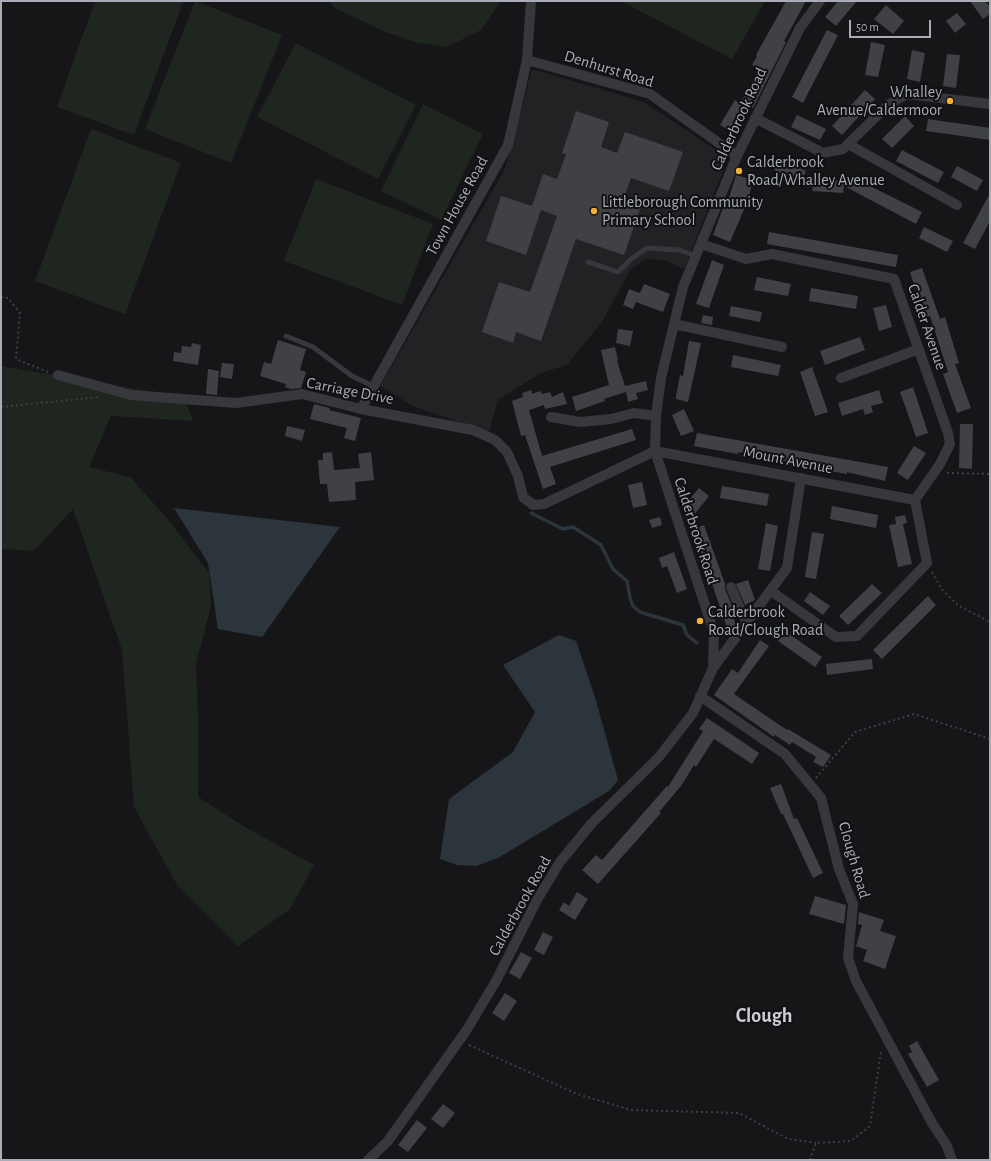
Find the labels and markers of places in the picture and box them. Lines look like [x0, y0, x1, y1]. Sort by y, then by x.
place label: Whalley Avenue/Caldermoor [817, 82, 942, 120]
marker: Whalley Avenue/Caldermoor [945, 96, 955, 106]
place label: Calderbrook Road/Whalley Avenue [747, 152, 885, 190]
marker: Calderbrook Road/Whalley Avenue [734, 166, 744, 176]
place label: Littleborough Community Primary School [602, 192, 763, 230]
marker: Littleborough Community Primary School [589, 206, 599, 216]
place label: Calderbrook Road/Clough Road [708, 602, 823, 640]
marker: Calderbrook Road/Clough Road [695, 616, 705, 626]

